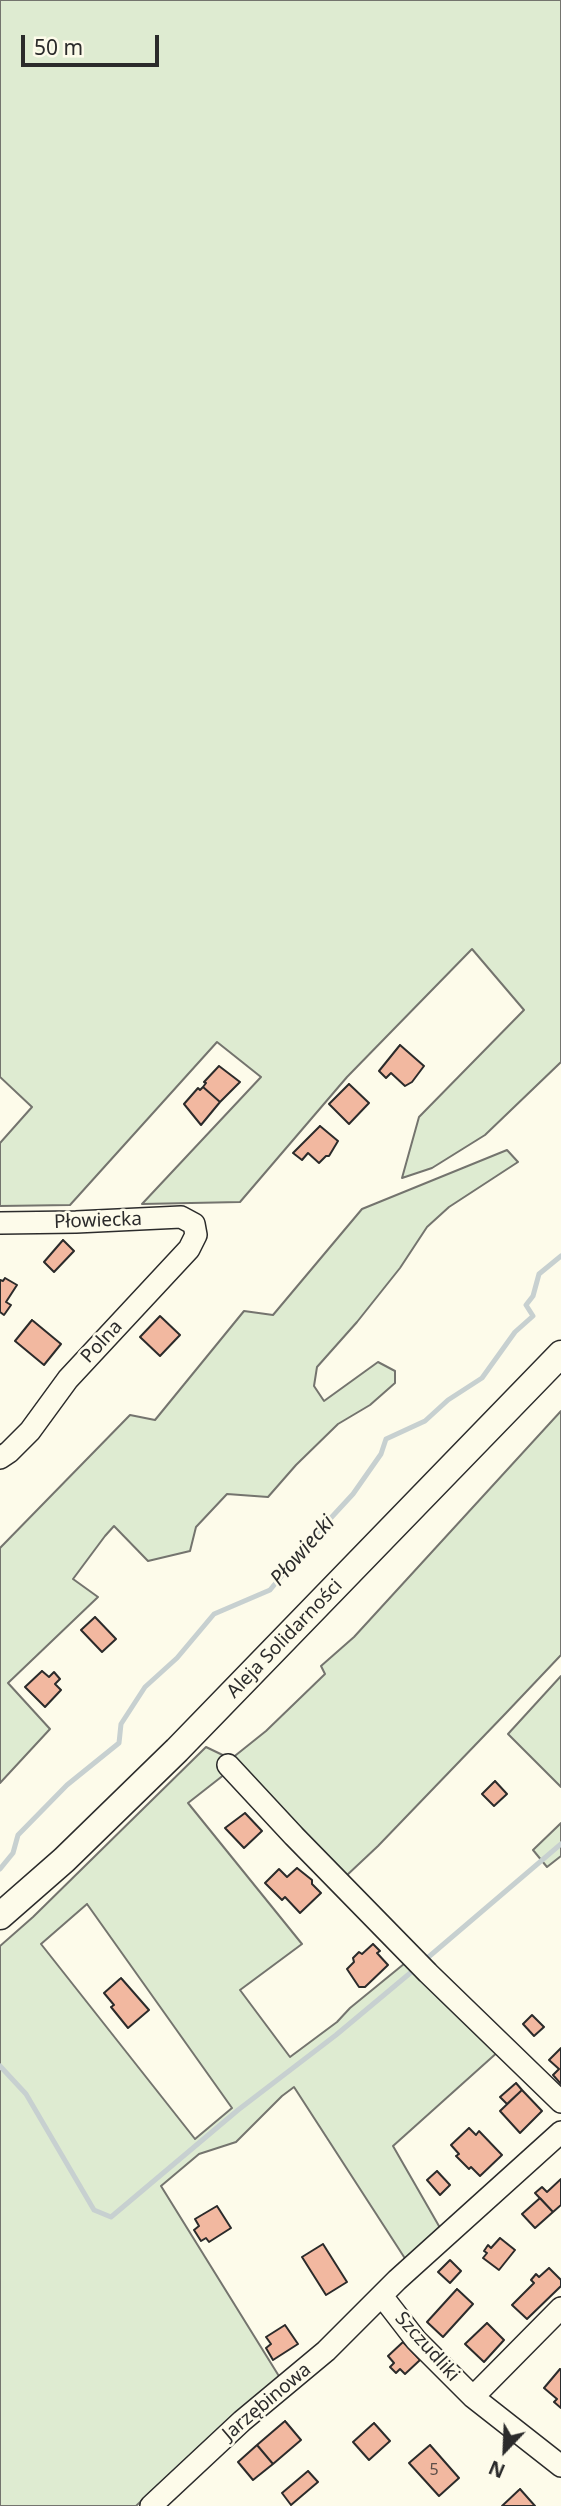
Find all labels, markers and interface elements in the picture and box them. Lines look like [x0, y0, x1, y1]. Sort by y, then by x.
scale bar [24, 21, 163, 65]
text: 50 m [34, 33, 83, 61]
street label: Płowiecka [54, 1208, 142, 1234]
street label: Polna [77, 1316, 127, 1368]
water label: Płowiecki [266, 1511, 340, 1591]
street label: Aleja Solidarności [222, 1575, 348, 1703]
street label: Szczudliki [390, 2308, 464, 2386]
street label: Jarzębinowa [218, 2358, 316, 2446]
north arrow [470, 2415, 540, 2485]
text: N [485, 2454, 509, 2484]
house number: 5 [429, 2460, 439, 2480]

